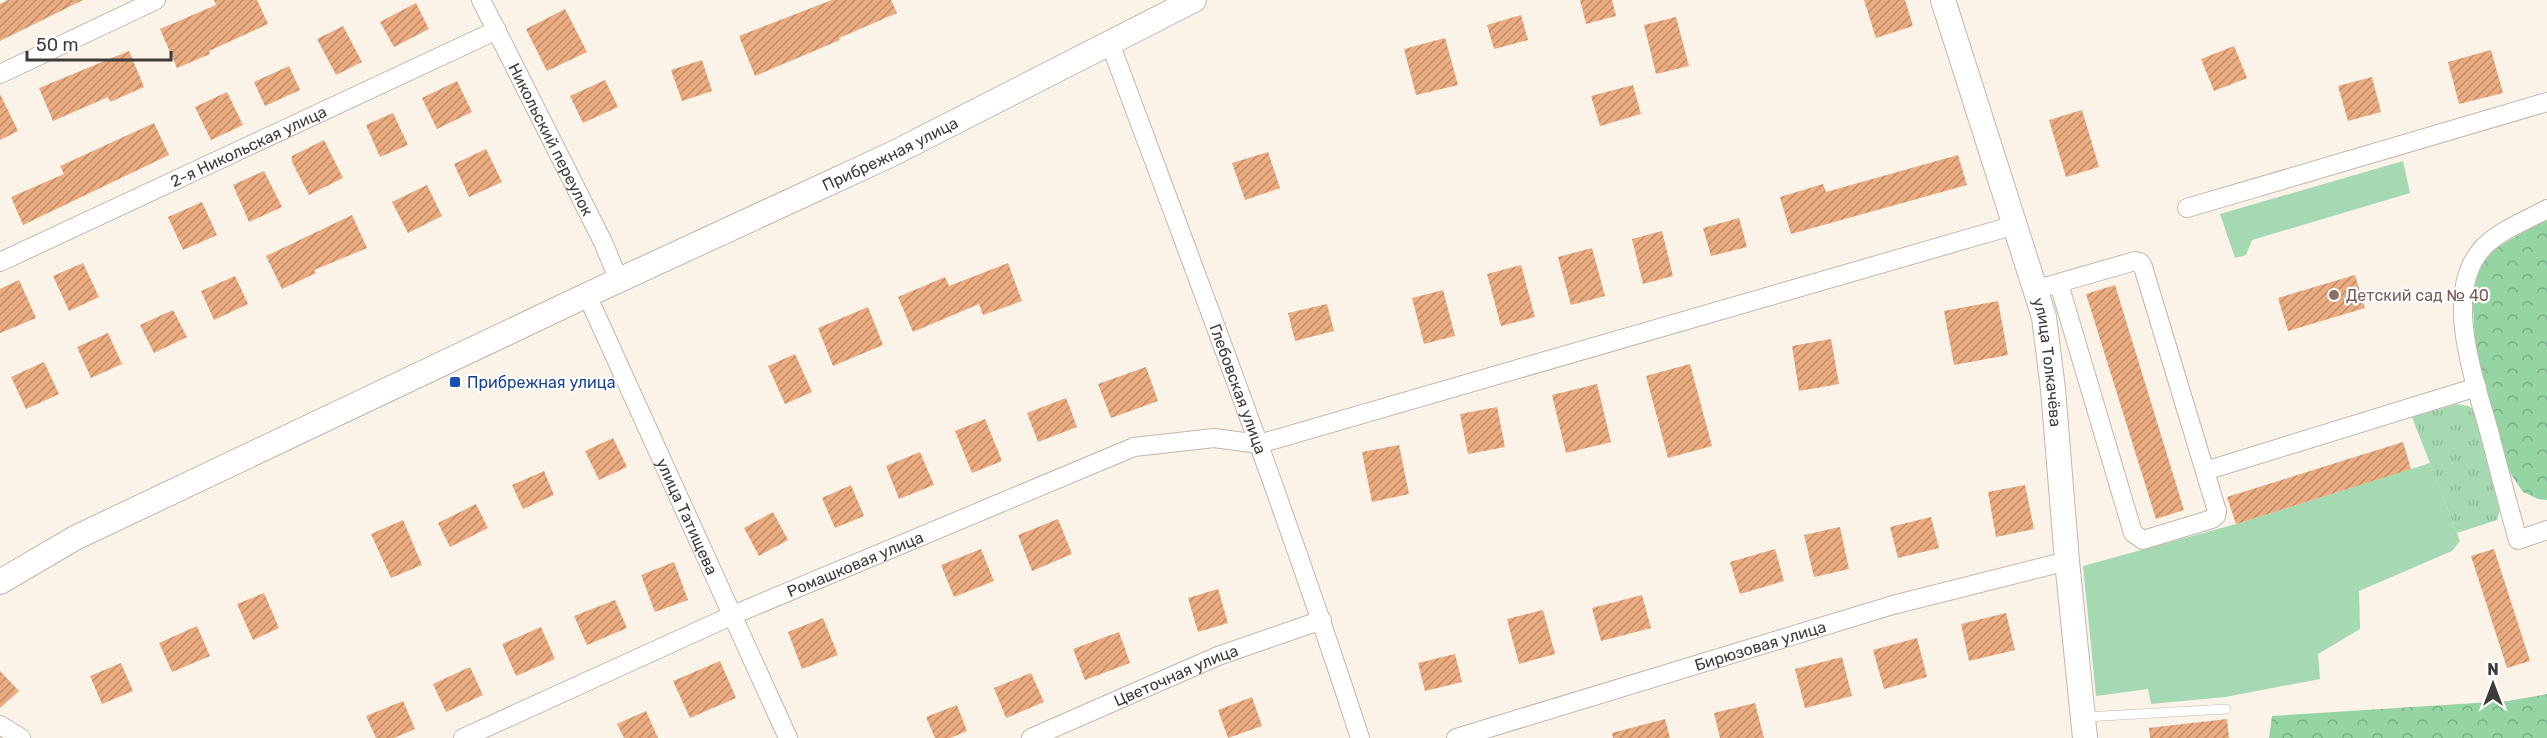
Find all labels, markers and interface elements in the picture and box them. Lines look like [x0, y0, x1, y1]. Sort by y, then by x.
scale bar [27, 24, 171, 62]
text: 50 m [36, 34, 79, 56]
street label: Никольский переулок [505, 60, 598, 219]
street label: 2-я Никольская улица [167, 102, 329, 191]
street label: Прибрежная улица [819, 113, 961, 195]
place label: Детский сад № 40 [2346, 286, 2489, 305]
marker: Детский сад № 40 [2327, 288, 2341, 302]
street label: улица Толкачёва [2029, 295, 2066, 428]
street label: Глебовская улица [1206, 321, 1271, 457]
place label: Прибрежная улица [467, 373, 616, 392]
marker: Прибрежная улица [448, 375, 462, 389]
street label: улица Татищева [653, 455, 722, 578]
street label: Ромашковая улица [784, 527, 926, 601]
street label: Бирюзовая улица [1692, 616, 1828, 674]
street label: Цветочная улица [1111, 640, 1240, 710]
north arrow [2463, 654, 2523, 714]
text: N [2487, 660, 2499, 679]

